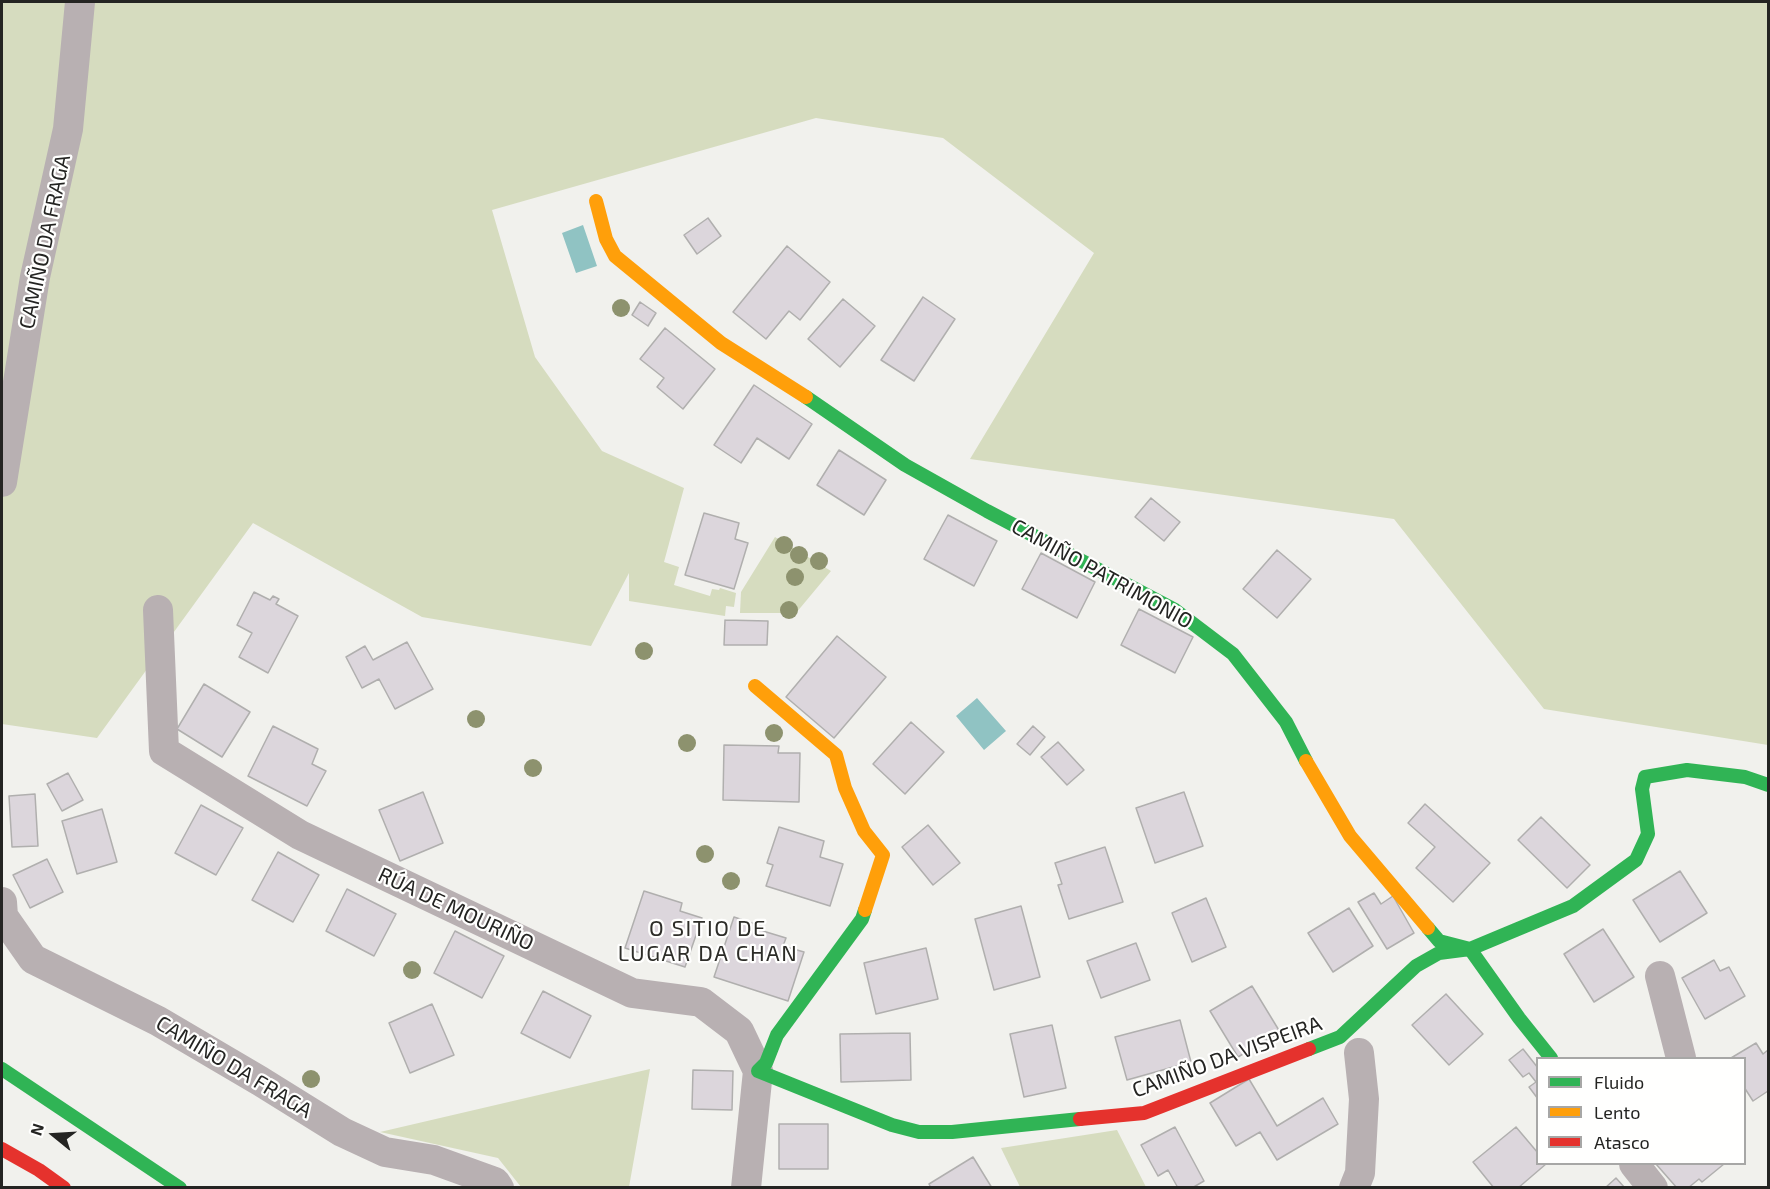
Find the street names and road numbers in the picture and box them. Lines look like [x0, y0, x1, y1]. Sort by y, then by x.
street label: CAMIÑO DA FRAGA [14, 153, 76, 331]
street label: CAMIÑO PATRIMONIO [1007, 514, 1197, 634]
street label: RÚA DE MOURIÑO [374, 862, 538, 956]
street label: CAMIÑO DA FRAGA [151, 1010, 317, 1124]
street label: CAMIÑO DA VISPEIRA [1129, 1011, 1325, 1103]

